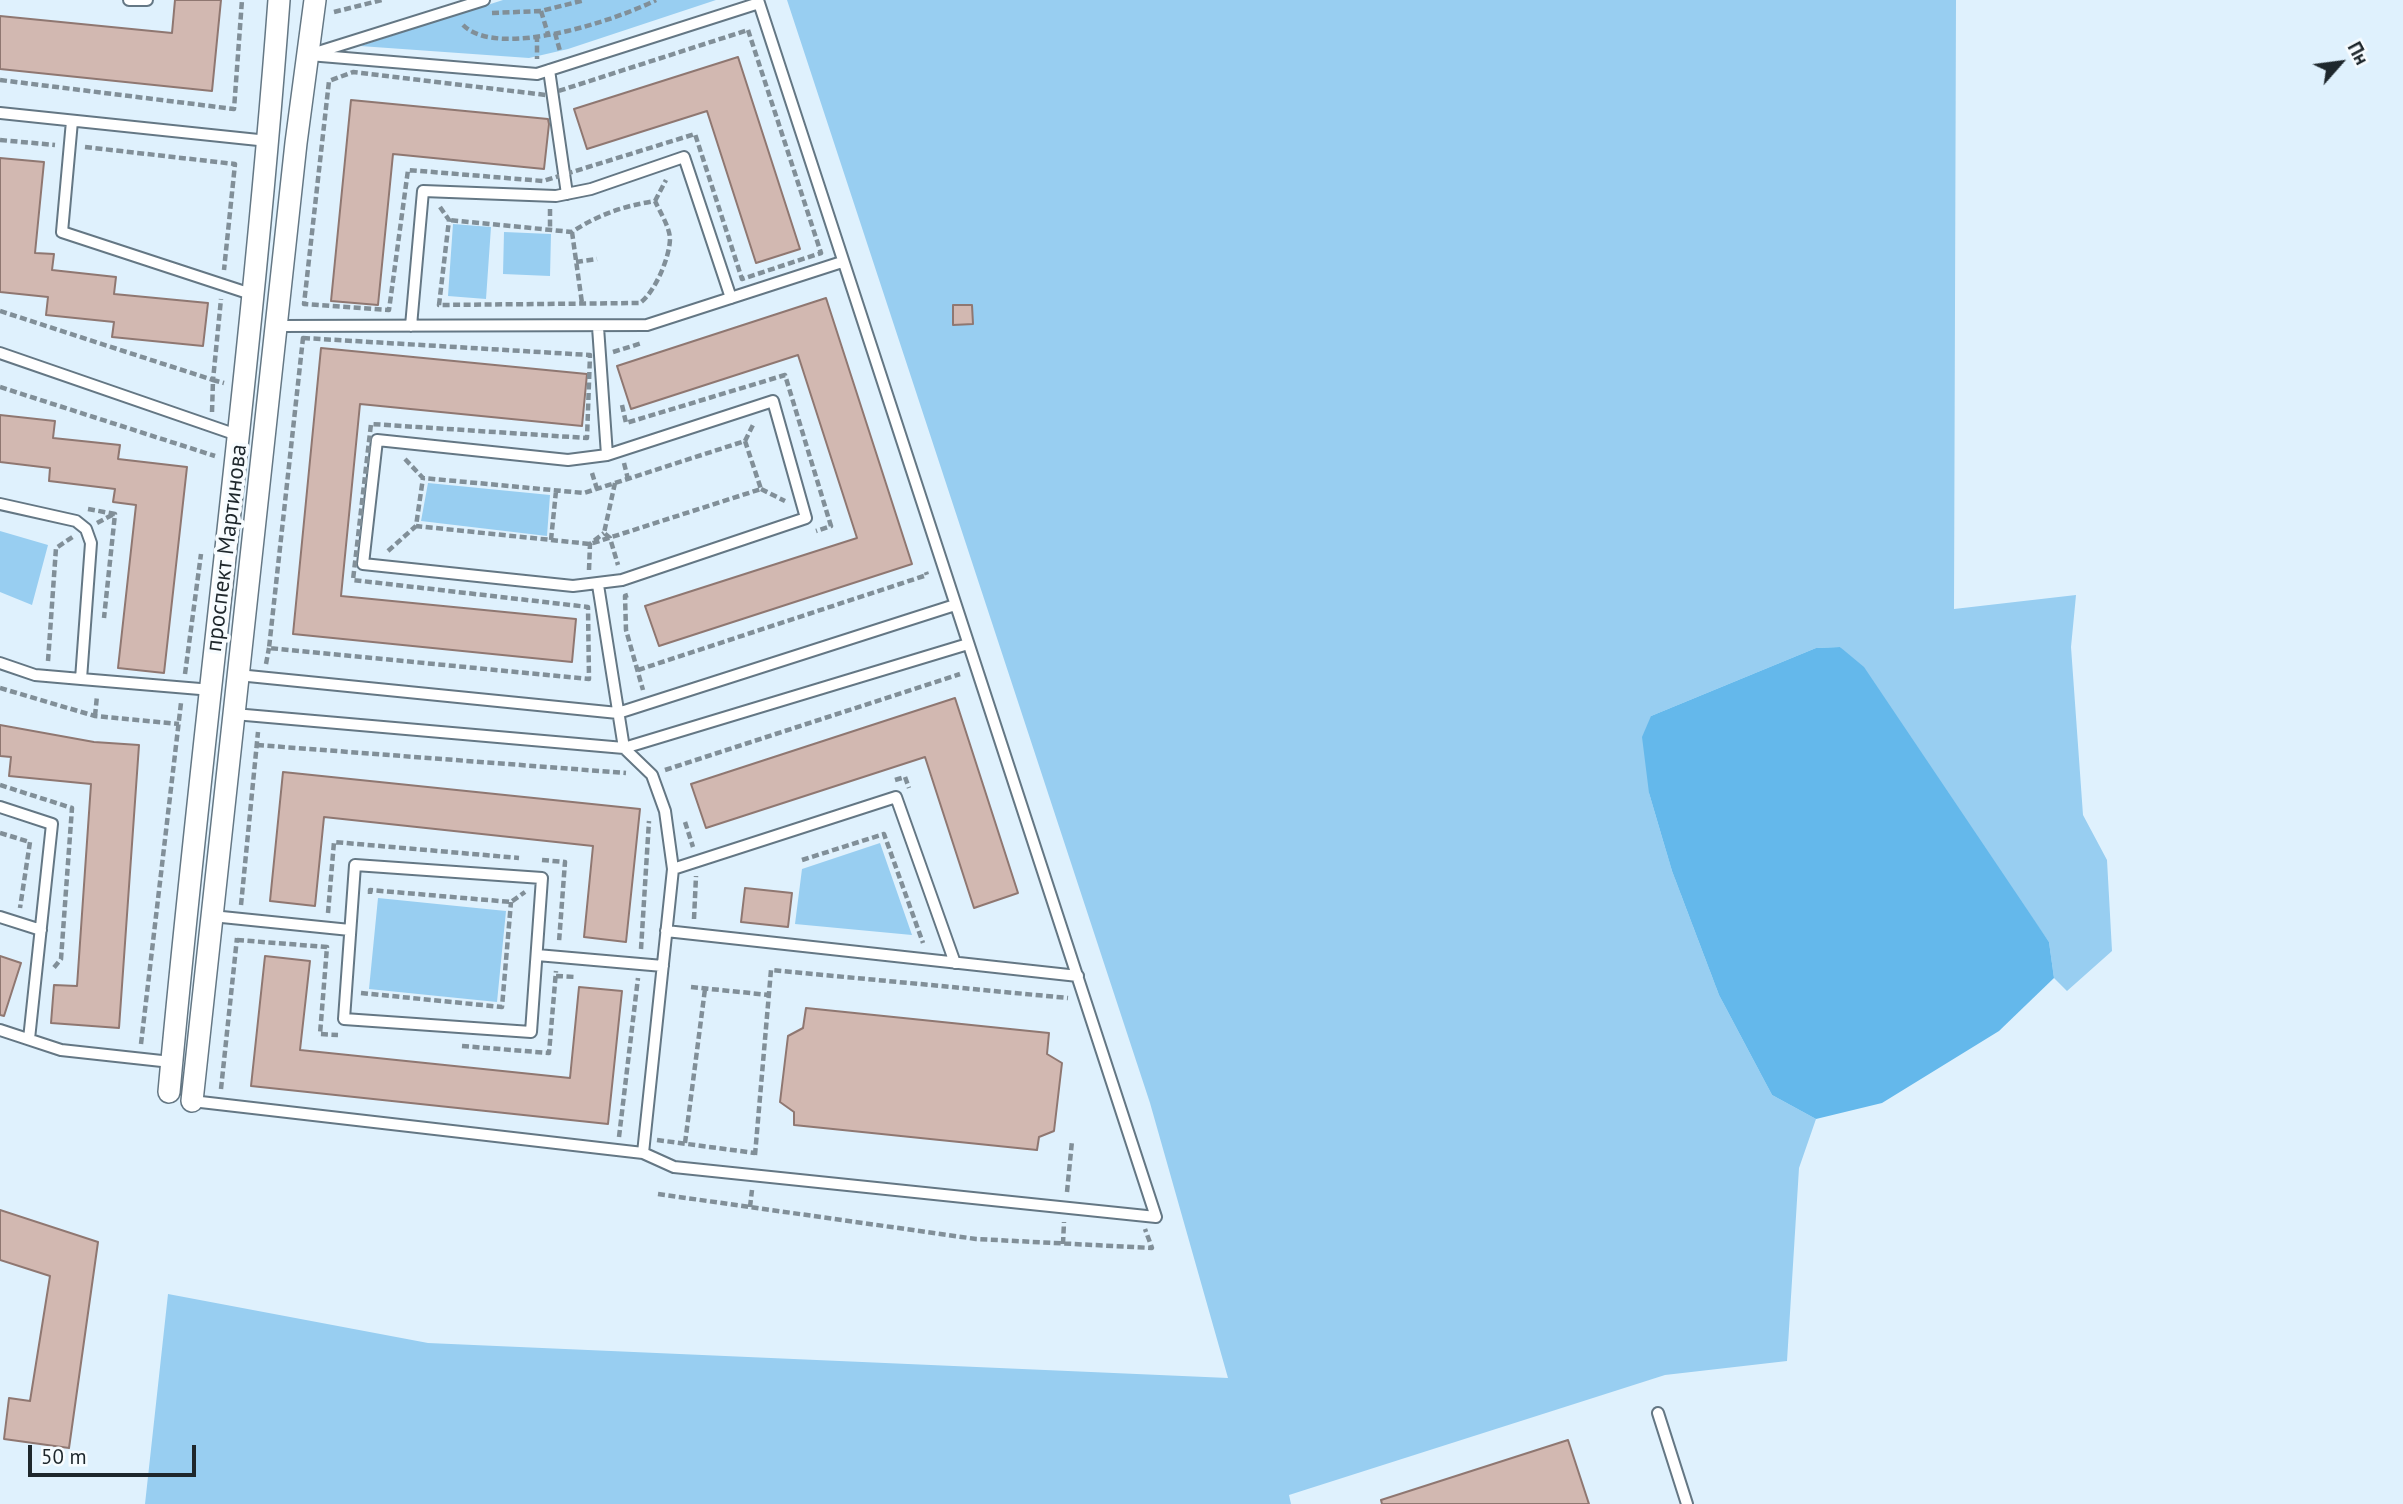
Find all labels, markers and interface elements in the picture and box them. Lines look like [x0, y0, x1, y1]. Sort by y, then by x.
north arrow [2305, 28, 2375, 98]
text: Пн [2343, 38, 2374, 69]
street label: проспект Мартинова [201, 443, 253, 653]
scale bar [32, 1430, 200, 1474]
text: 50 m [41, 1443, 87, 1470]

